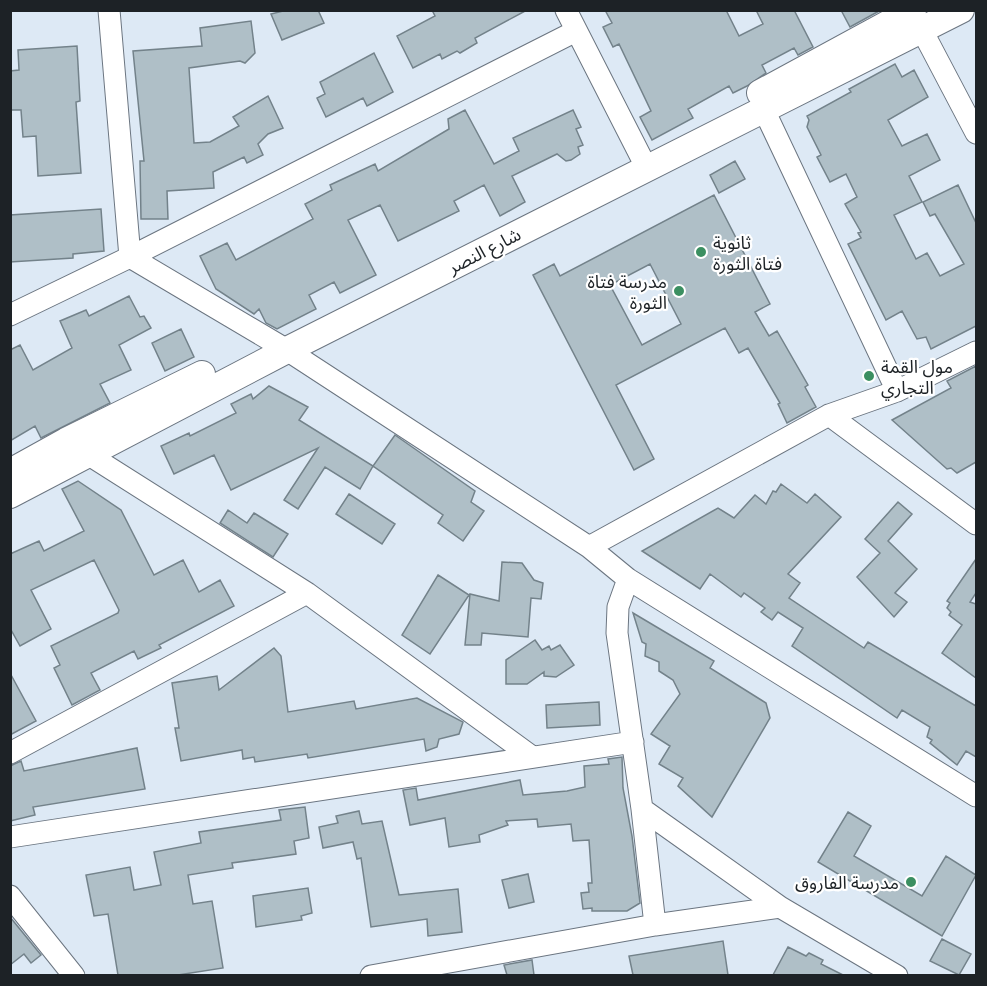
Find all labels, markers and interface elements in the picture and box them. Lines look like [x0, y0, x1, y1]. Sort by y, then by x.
street label: شارع النصر [443, 221, 526, 282]
place label: ثانوية فتاة الثورة [713, 230, 782, 275]
marker: ثانوية فتاة الثورة [694, 245, 708, 259]
place label: مدرسة فتاة الثورة [587, 269, 667, 314]
marker: مدرسة فتاة الثورة [672, 284, 686, 298]
place label: مول القمة التجاري [881, 354, 953, 401]
marker: مول القمة التجاري [862, 369, 876, 383]
place label: مدرسة الفاروق [795, 870, 899, 894]
marker: مدرسة الفاروق [904, 875, 918, 889]

